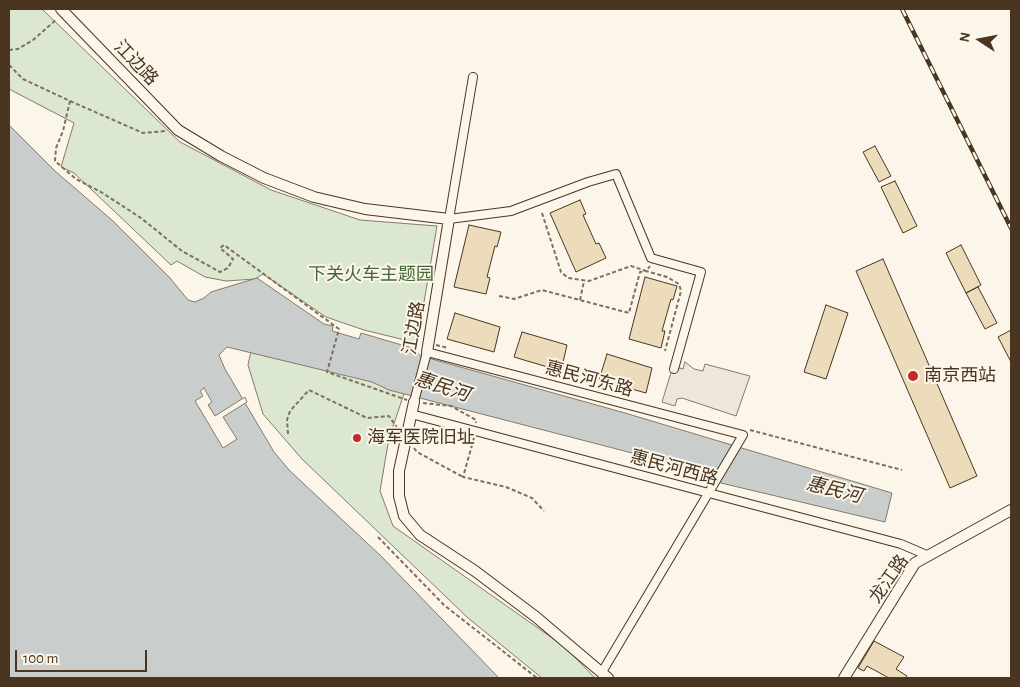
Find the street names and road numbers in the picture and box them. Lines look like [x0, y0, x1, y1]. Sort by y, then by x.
street label: 江边路 [109, 36, 163, 90]
street label: 江边路 [399, 300, 429, 356]
street label: 惠民河东路 [543, 357, 635, 401]
street label: 惠民河西路 [628, 446, 720, 490]
street label: 龙江路 [865, 551, 913, 607]

